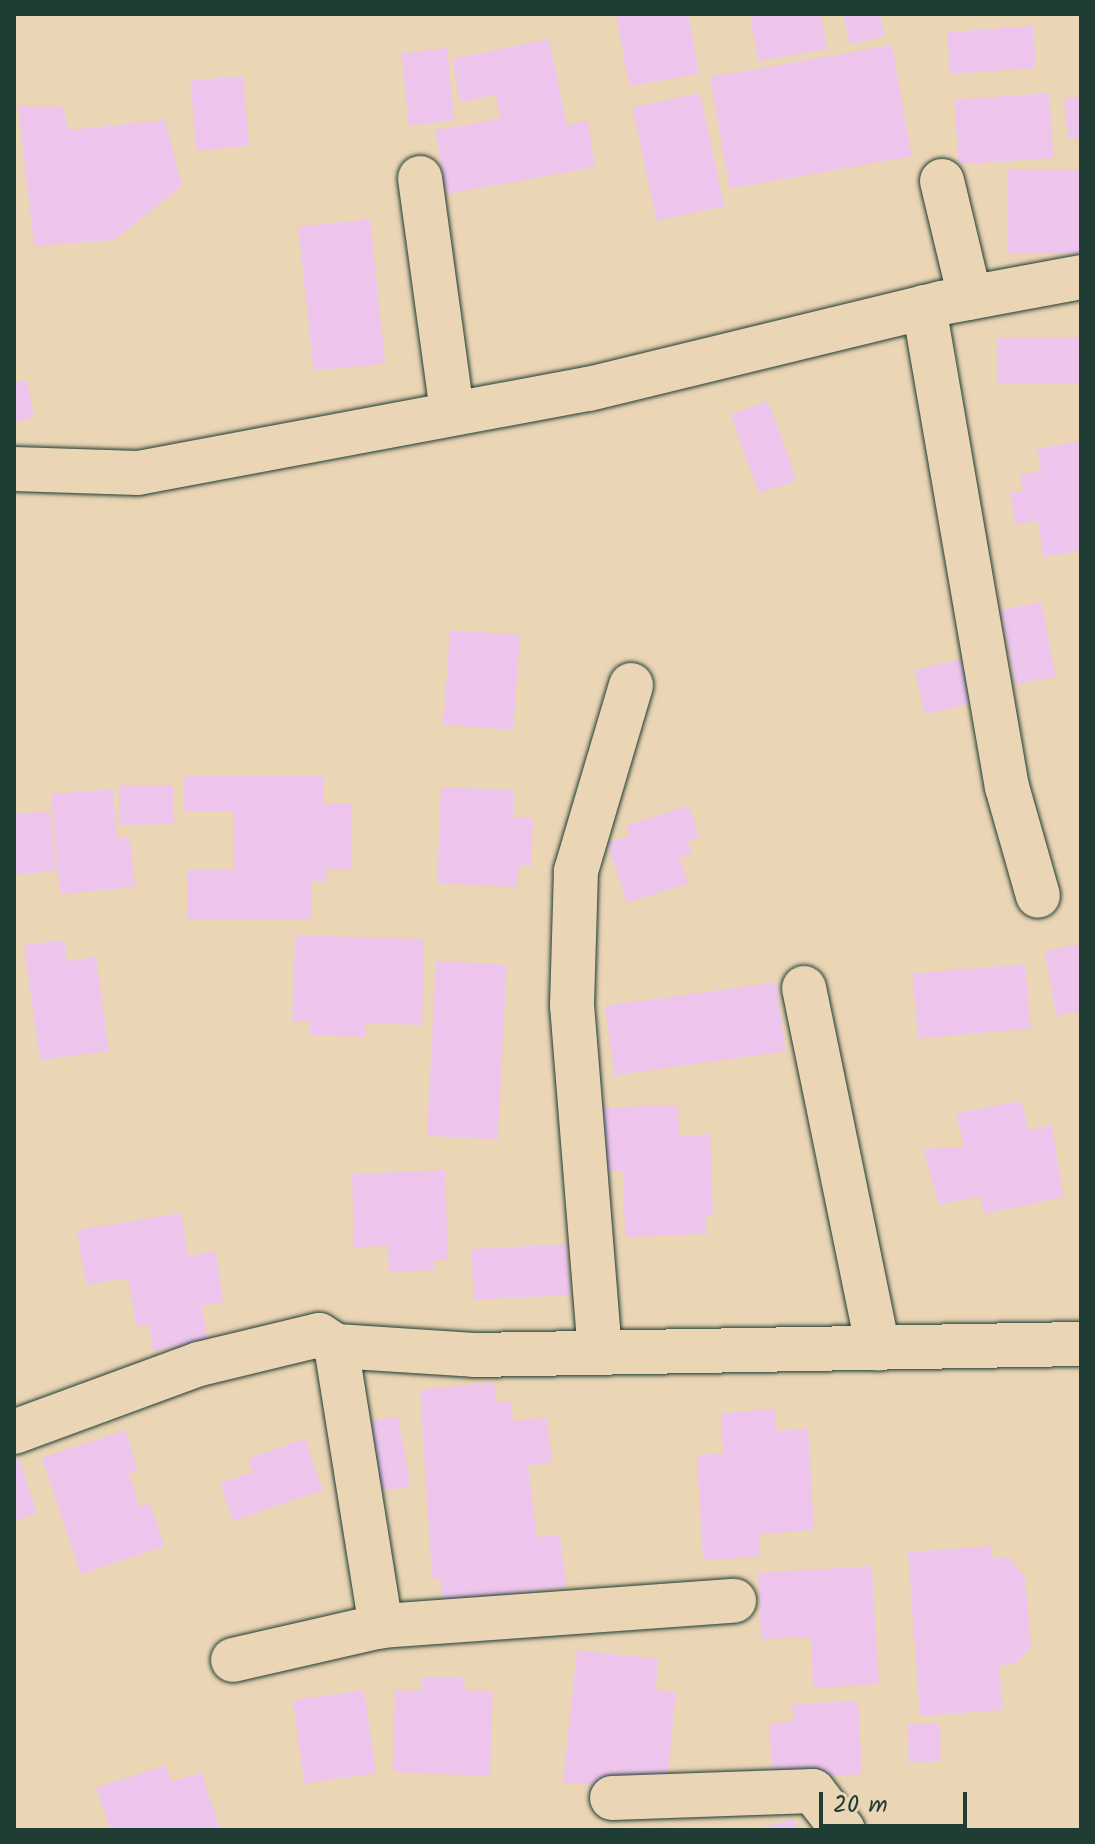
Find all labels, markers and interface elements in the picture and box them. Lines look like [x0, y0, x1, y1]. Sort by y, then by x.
scale bar [823, 1776, 971, 1826]
text: 20 m [833, 1786, 888, 1825]

